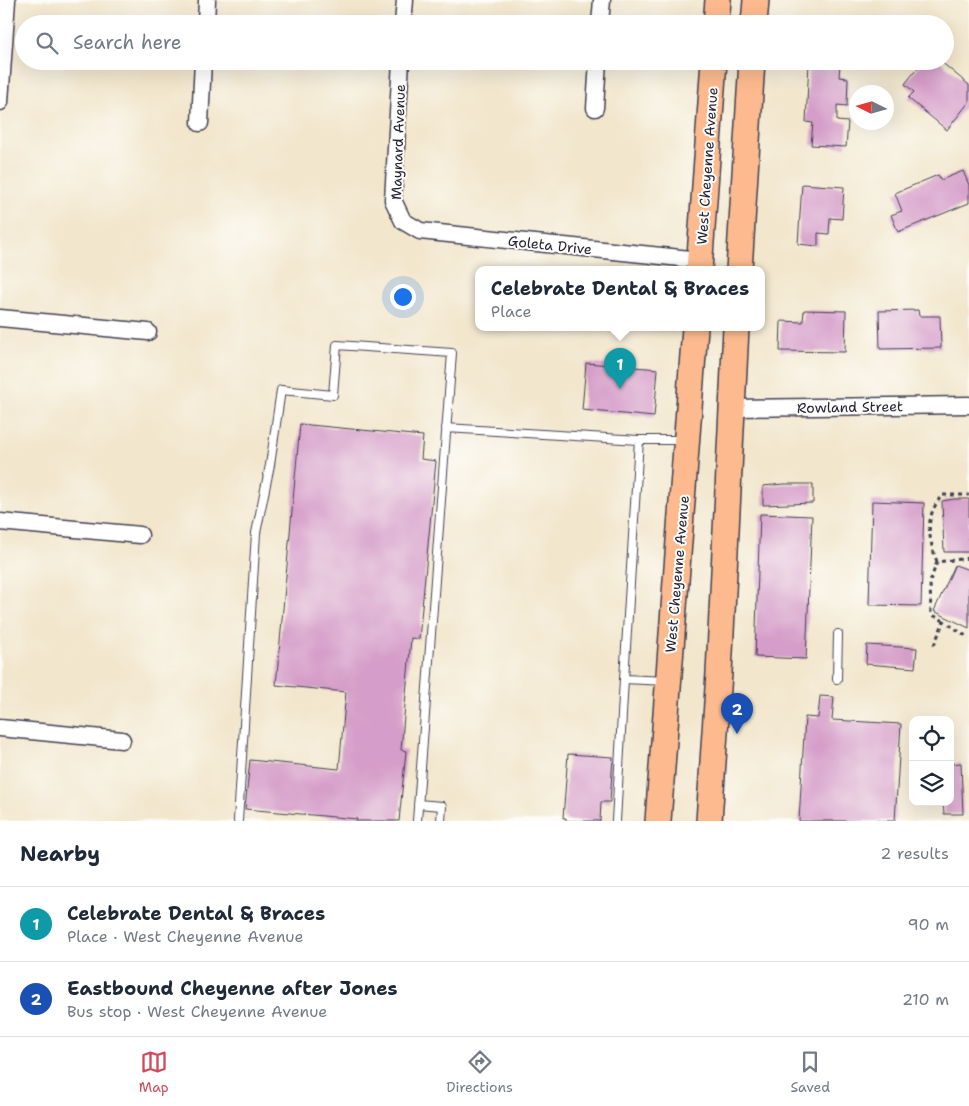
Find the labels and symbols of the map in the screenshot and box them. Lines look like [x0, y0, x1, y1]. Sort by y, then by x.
street label: Maynard Avenue [387, 84, 409, 200]
north arrow [849, 85, 894, 130]
street label: West Cheyenne Avenue [693, 87, 721, 245]
street label: Goleta Drive [507, 232, 593, 258]
your location [390, 284, 416, 310]
pin: 1 [604, 348, 636, 389]
street label: Rowland Street [797, 397, 903, 417]
street label: West Cheyenne Avenue [661, 495, 693, 653]
pin: 2 [721, 693, 753, 734]

